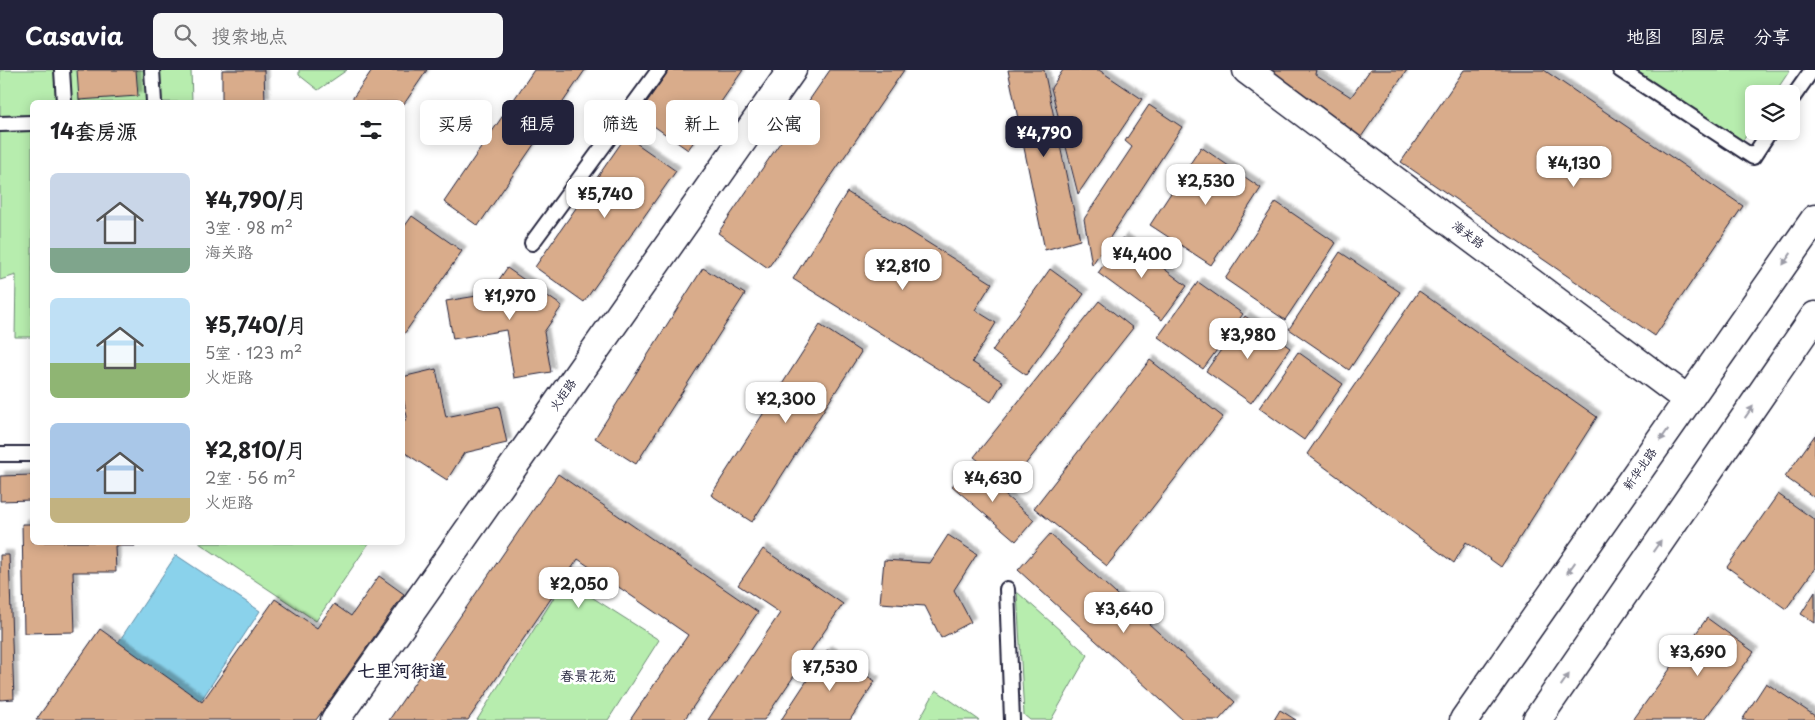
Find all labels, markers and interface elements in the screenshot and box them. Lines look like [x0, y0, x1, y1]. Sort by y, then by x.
search box [153, 13, 503, 58]
text: Casavia [25, 17, 123, 53]
icon: search [171, 21, 199, 49]
text: 搜索地点 [211, 21, 287, 49]
text: 地图 [1626, 22, 1662, 49]
text: 图层 [1690, 22, 1726, 49]
text: 分享 [1754, 22, 1790, 49]
map controls [1745, 85, 1800, 140]
button: layers [1745, 85, 1800, 140]
chip: 买房 [420, 100, 492, 145]
chip: 租房 [502, 100, 574, 145]
chip: 筛选 [584, 100, 656, 145]
chip: 新上 [666, 100, 738, 145]
chip: 公寓 [748, 100, 820, 145]
text: 14套房源 [50, 114, 137, 146]
icon: filters [357, 116, 385, 144]
pin: ¥4,790 [1003, 116, 1085, 158]
text: ¥4,790 [1016, 120, 1072, 144]
pin: ¥4,130 [1533, 146, 1615, 188]
text: ¥4,130 [1548, 150, 1600, 174]
pin: ¥2,530 [1165, 164, 1247, 206]
text: ¥2,530 [1177, 168, 1235, 192]
pin: ¥5,740 [564, 176, 646, 219]
text: ¥5,740 [577, 181, 633, 205]
text: ¥4,790/月 [205, 183, 307, 215]
icon: home [90, 193, 150, 253]
text: 3室 · 98 m² [205, 215, 293, 239]
street label: 海关路 [1449, 216, 1488, 252]
pin: ¥4,400 [1101, 236, 1183, 279]
text: 海关路 [205, 239, 253, 263]
text: ¥4,400 [1112, 241, 1172, 265]
pin: ¥2,810 [862, 248, 944, 291]
one-way arrow [1782, 252, 1792, 265]
text: ¥2,810 [876, 253, 930, 277]
pin: ¥1,970 [469, 278, 551, 321]
text: ¥1,970 [484, 283, 536, 307]
text: ¥5,740/月 [205, 308, 307, 340]
icon: home [90, 318, 150, 378]
pin: ¥3,980 [1207, 318, 1289, 360]
text: ¥3,980 [1220, 322, 1276, 346]
text: 5室 · 123 m² [205, 340, 302, 364]
text: 火炬路 [205, 364, 253, 388]
street label: 火炬路 [544, 375, 580, 414]
pin: ¥2,300 [745, 382, 827, 424]
text: ¥2,300 [756, 386, 816, 410]
one-way arrow [1744, 405, 1754, 419]
one-way arrow [1659, 428, 1669, 441]
text: ¥2,810/月 [205, 433, 306, 465]
icon: home [90, 443, 150, 503]
street label: 新华北路 [1618, 444, 1660, 493]
pin: ¥4,630 [952, 460, 1034, 503]
text: 2室 · 56 m² [205, 465, 296, 489]
text: ¥4,630 [964, 465, 1022, 489]
text: 火炬路 [205, 489, 253, 513]
one-way arrow [1652, 539, 1662, 553]
one-way arrow [1566, 561, 1576, 575]
pin: ¥2,050 [538, 566, 620, 609]
text: ¥2,050 [550, 571, 608, 595]
pin: ¥3,640 [1083, 592, 1165, 634]
text: ¥3,640 [1095, 596, 1153, 620]
pin: ¥3,690 [1657, 634, 1739, 677]
text: ¥3,690 [1670, 639, 1726, 663]
pin: ¥7,530 [789, 650, 871, 692]
text: ¥7,530 [803, 654, 857, 678]
district label: 七里河街道 [357, 656, 447, 683]
district label: 春景花苑 [560, 665, 616, 686]
one-way arrow [1560, 673, 1570, 687]

